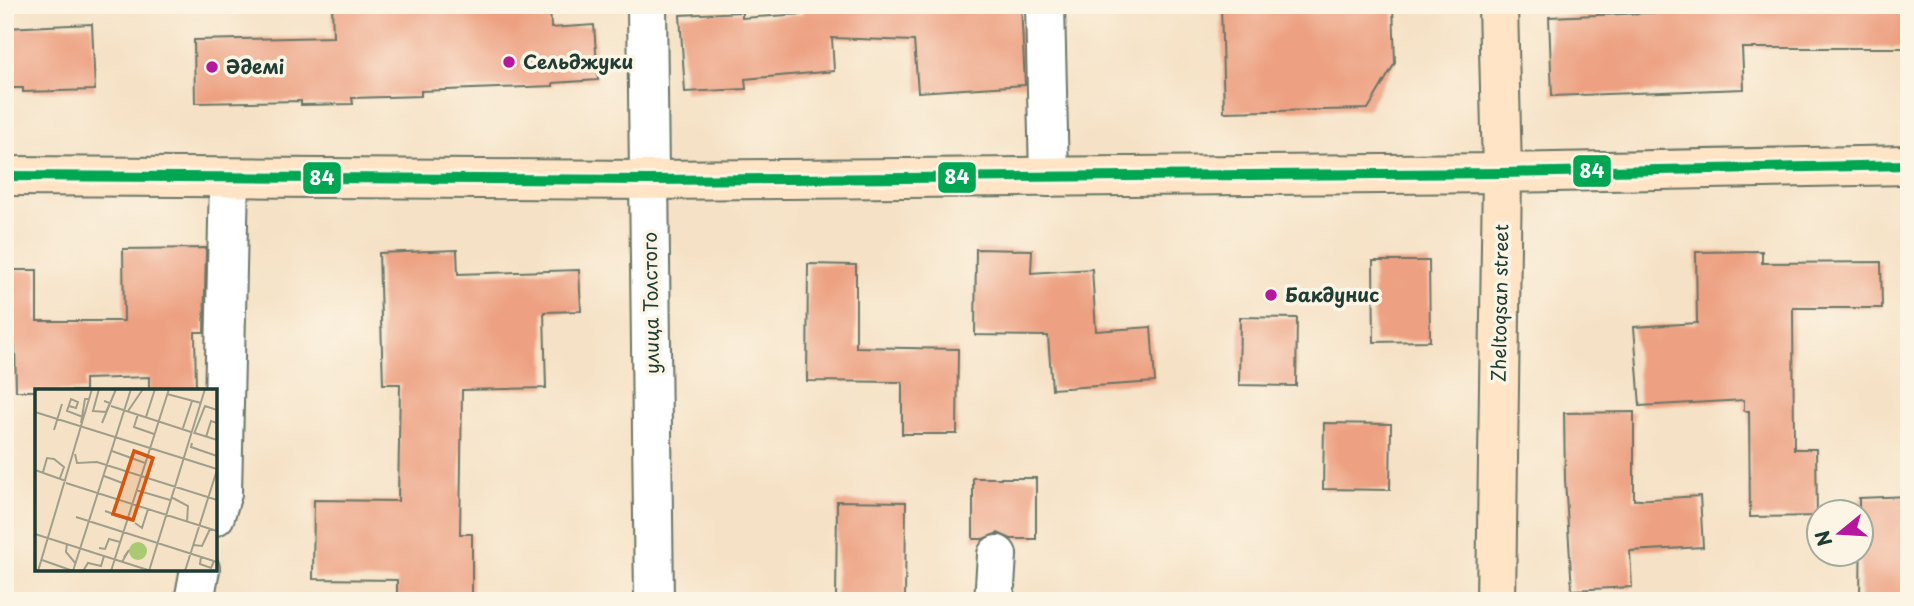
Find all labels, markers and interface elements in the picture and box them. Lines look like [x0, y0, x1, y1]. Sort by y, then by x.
place label: Сельджуки [523, 47, 633, 75]
place label: Әдемі [226, 52, 284, 80]
marker: Сельджуки [501, 54, 517, 70]
marker: Әдемі [204, 59, 220, 75]
line badge: 84 [1572, 154, 1612, 188]
text: 84 [1580, 156, 1604, 184]
line badge: 84 [302, 161, 342, 195]
line badge: 84 [937, 161, 977, 194]
text: 84 [945, 162, 969, 190]
text: 84 [310, 163, 334, 191]
street label: Zheltoqsan street [1484, 224, 1514, 382]
street label: улица Толстого [635, 232, 665, 374]
place label: Бакдунис [1285, 280, 1379, 308]
marker: Бакдунис [1263, 287, 1279, 303]
inset map [35, 389, 217, 571]
north arrow [1806, 498, 1876, 568]
text: N [1807, 527, 1839, 550]

